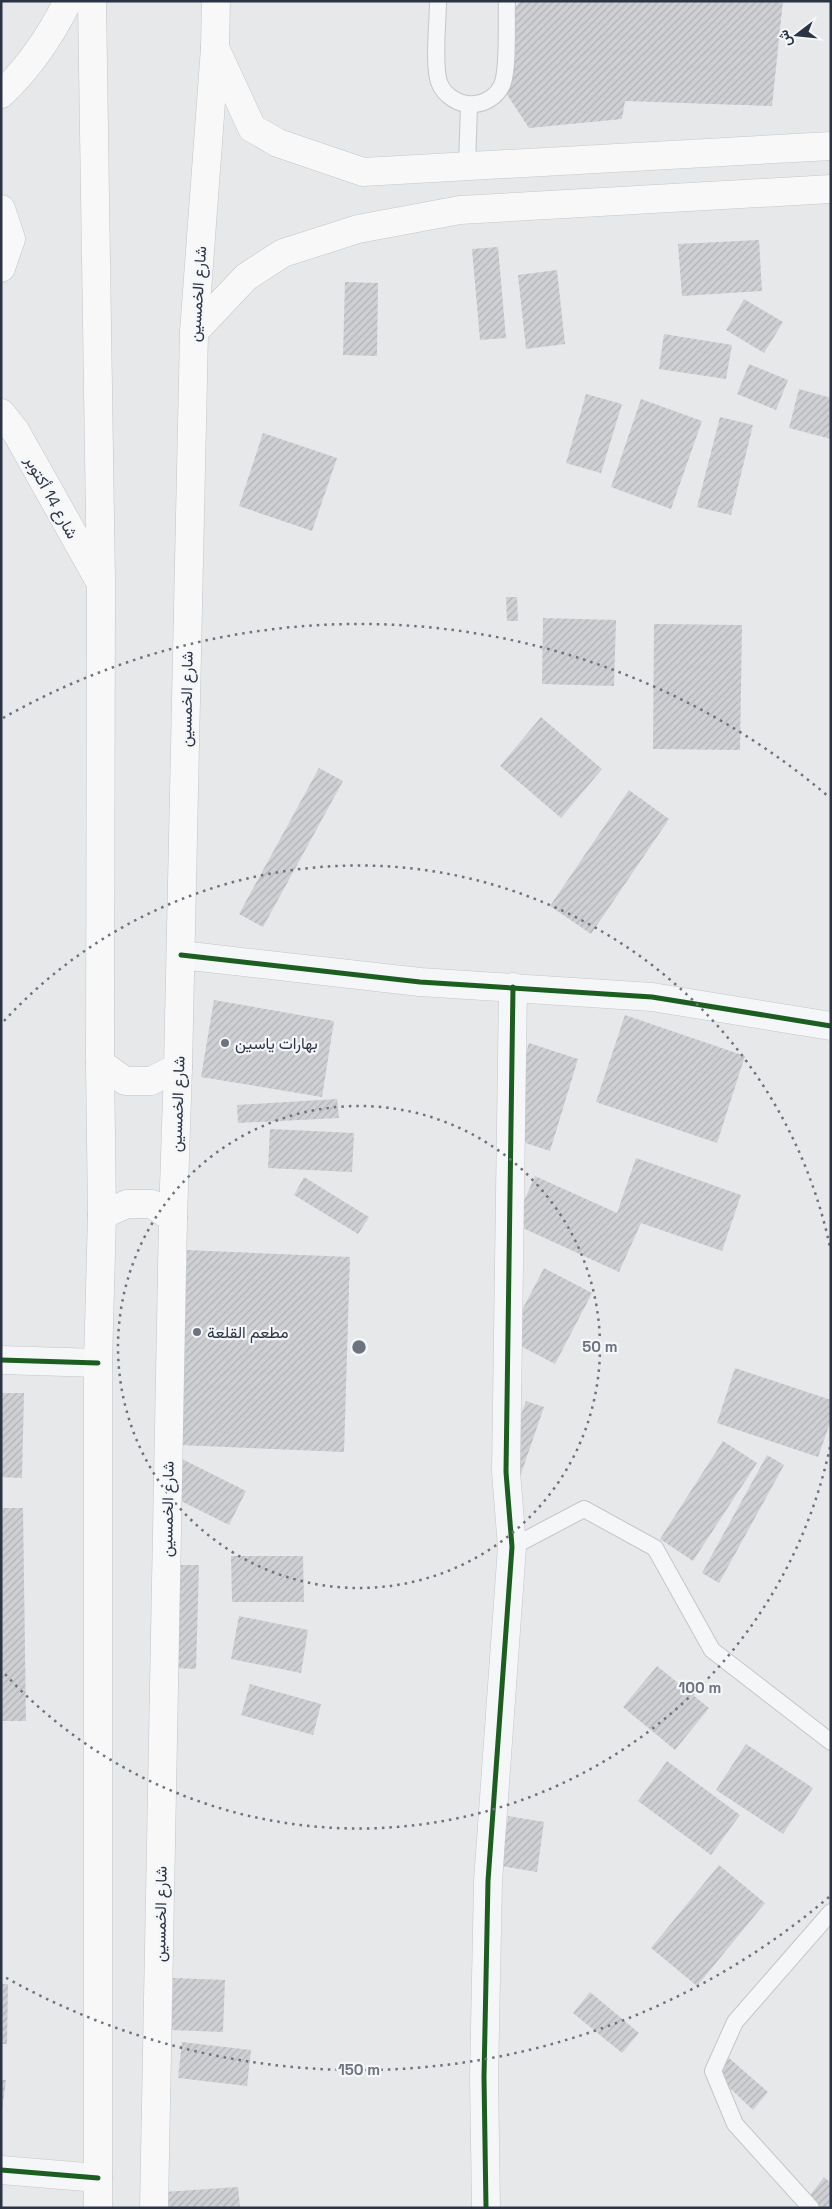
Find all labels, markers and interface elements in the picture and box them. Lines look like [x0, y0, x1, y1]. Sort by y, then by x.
north arrow [772, 10, 822, 60]
text: ش [773, 28, 795, 49]
street label: شارع الخمسين [184, 245, 212, 343]
street label: شارع 14 أكتوبر [19, 451, 83, 543]
street label: شارع الخمسين [175, 651, 199, 747]
place label: بهارات ياسين [235, 1033, 318, 1054]
marker: بهارات ياسين [219, 1037, 231, 1049]
street label: شارع الخمسين [165, 1056, 191, 1152]
place label: مطعم القلعة [207, 1322, 289, 1343]
marker: مطعم القلعة [191, 1326, 203, 1338]
text: 50 m [582, 1337, 618, 1356]
centre of rings [350, 1338, 368, 1356]
street label: شارع الخمسين [156, 1461, 180, 1557]
text: 100 m [679, 1678, 721, 1697]
street label: شارع الخمسين [149, 1866, 173, 1962]
text: 150 m [338, 2060, 380, 2079]

